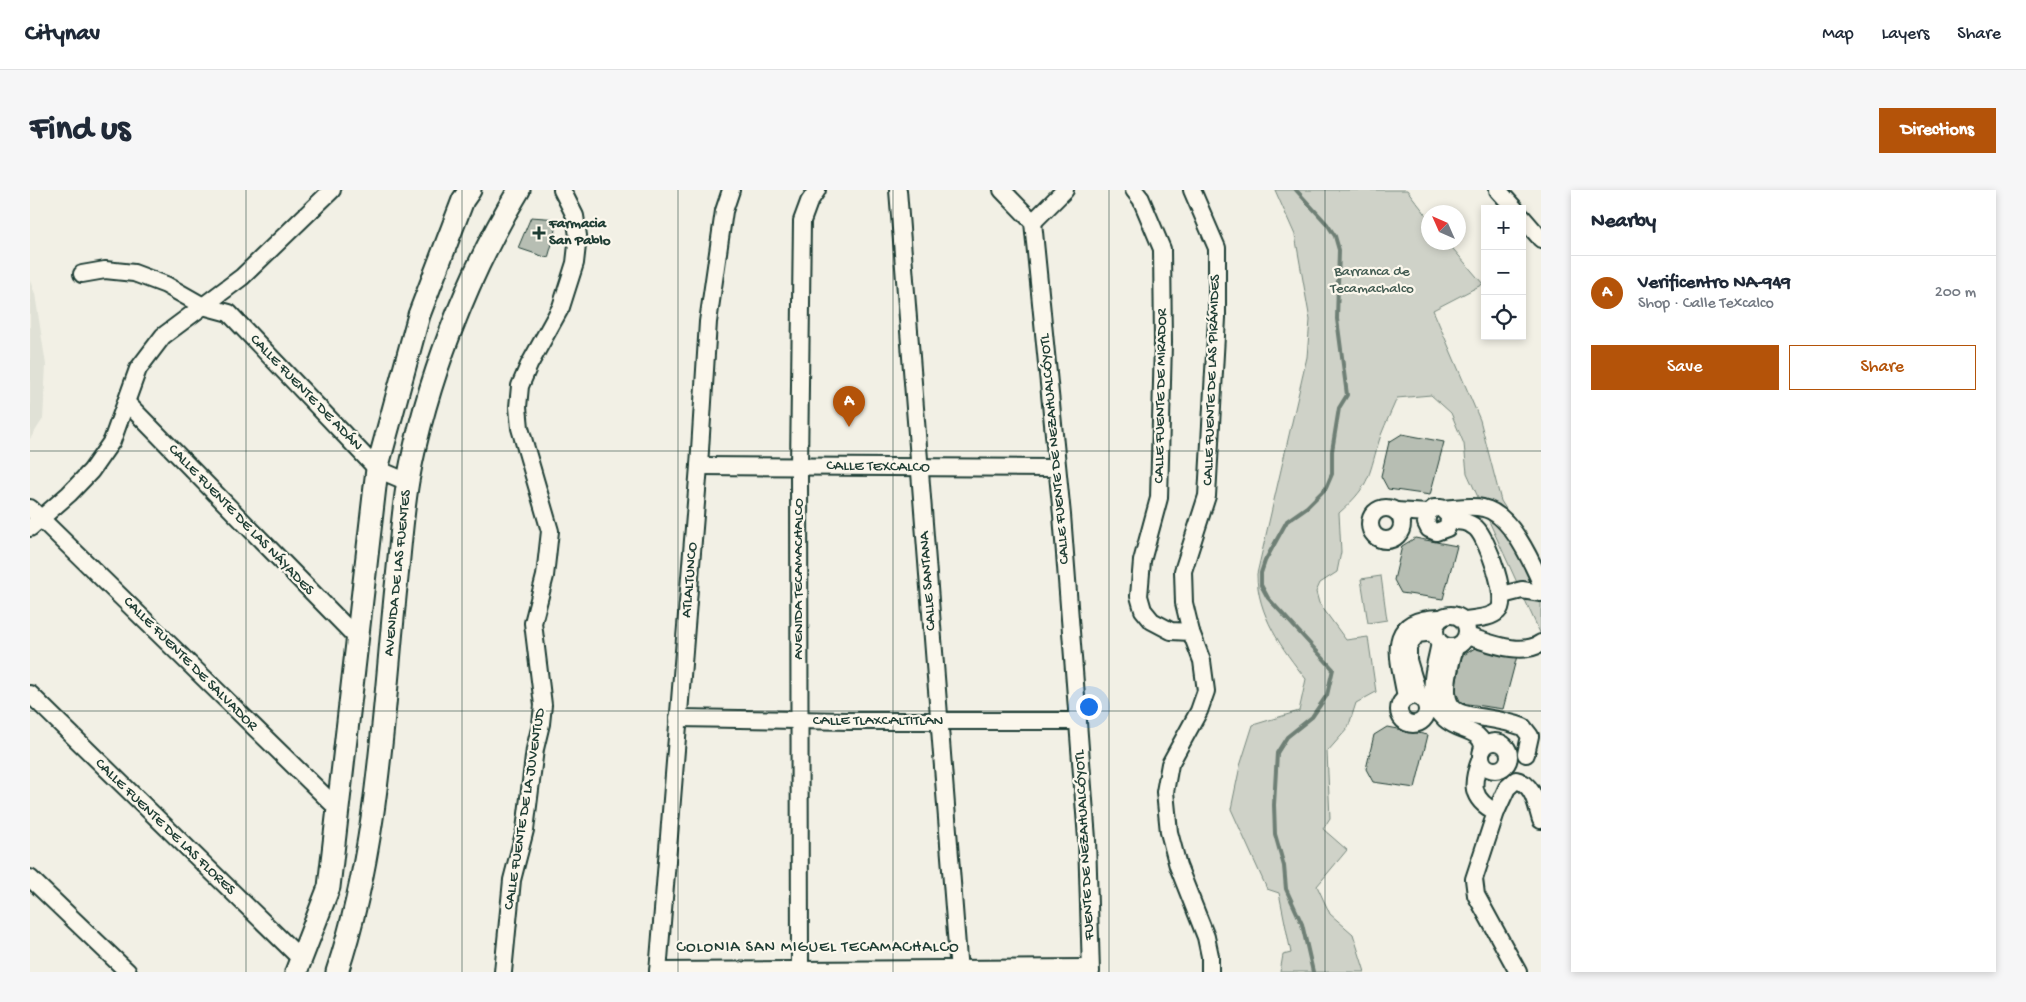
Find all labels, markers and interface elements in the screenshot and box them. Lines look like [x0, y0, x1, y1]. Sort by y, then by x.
text: Citynav [25, 20, 100, 49]
text: Map [1822, 24, 1854, 45]
text: Layers [1882, 24, 1929, 45]
text: Share [1957, 24, 2001, 45]
button: Directions [1879, 108, 1996, 153]
text: Find us [30, 110, 130, 151]
north arrow [1421, 205, 1466, 250]
map controls [1481, 205, 1526, 340]
button: + [1481, 205, 1526, 250]
text: Nearby [1591, 210, 1656, 235]
place label: Farmacia San Pablo [548, 215, 611, 250]
marker: Farmacia San Pablo [533, 227, 545, 239]
button: − [1481, 250, 1526, 295]
park label: Barranca de Tecamachalco [1329, 263, 1414, 298]
text: Verificentro NA-949 [1638, 272, 1791, 295]
street label: CALLE FUENTE DE LAS PIRÁMIDES [1199, 274, 1225, 486]
text: A [1602, 284, 1612, 303]
text: 200 m [1935, 284, 1976, 303]
button: locate [1481, 295, 1526, 340]
text: Shop · Calle Texcalco [1638, 295, 1774, 314]
street label: CALLE FUENTE DE MIRADOR [1150, 307, 1172, 484]
street label: CALLE FUENTE DE ADÁN [246, 331, 366, 455]
street label: CALLE FUENTE DE NEZAHUALCÓYOTL [1036, 332, 1074, 565]
button: Save [1591, 345, 1779, 390]
button: Share [1789, 345, 1976, 390]
pin: A [833, 386, 865, 427]
street label: CALLE FUENTE DE LAS NÁYADES [164, 441, 318, 599]
street label: CALLE TEXCALCO [826, 457, 930, 477]
street label: AVENIDA DE LAS FUENTES [380, 489, 416, 657]
street label: AVENIDA TECAMACHALCO [790, 498, 808, 660]
street label: CALLE SANTANA [915, 529, 940, 631]
street label: ATLALTUNCO [678, 541, 702, 619]
street label: CALLE FUENTE DE SALVADOR [119, 593, 262, 736]
your location [1076, 694, 1102, 720]
street label: CALLE FUENTE DE LA JUVENTUD [500, 707, 550, 911]
street label: CALLE TLAXCALTITLAN [813, 712, 944, 730]
street label: FUENTE DE NEZAHUALCÓYOTL [1071, 749, 1099, 942]
street label: CALLE FUENTE DE LAS FLORES [91, 755, 239, 899]
district label: COLONIA SAN MIGUEL TECAMACHALCO [676, 939, 960, 958]

